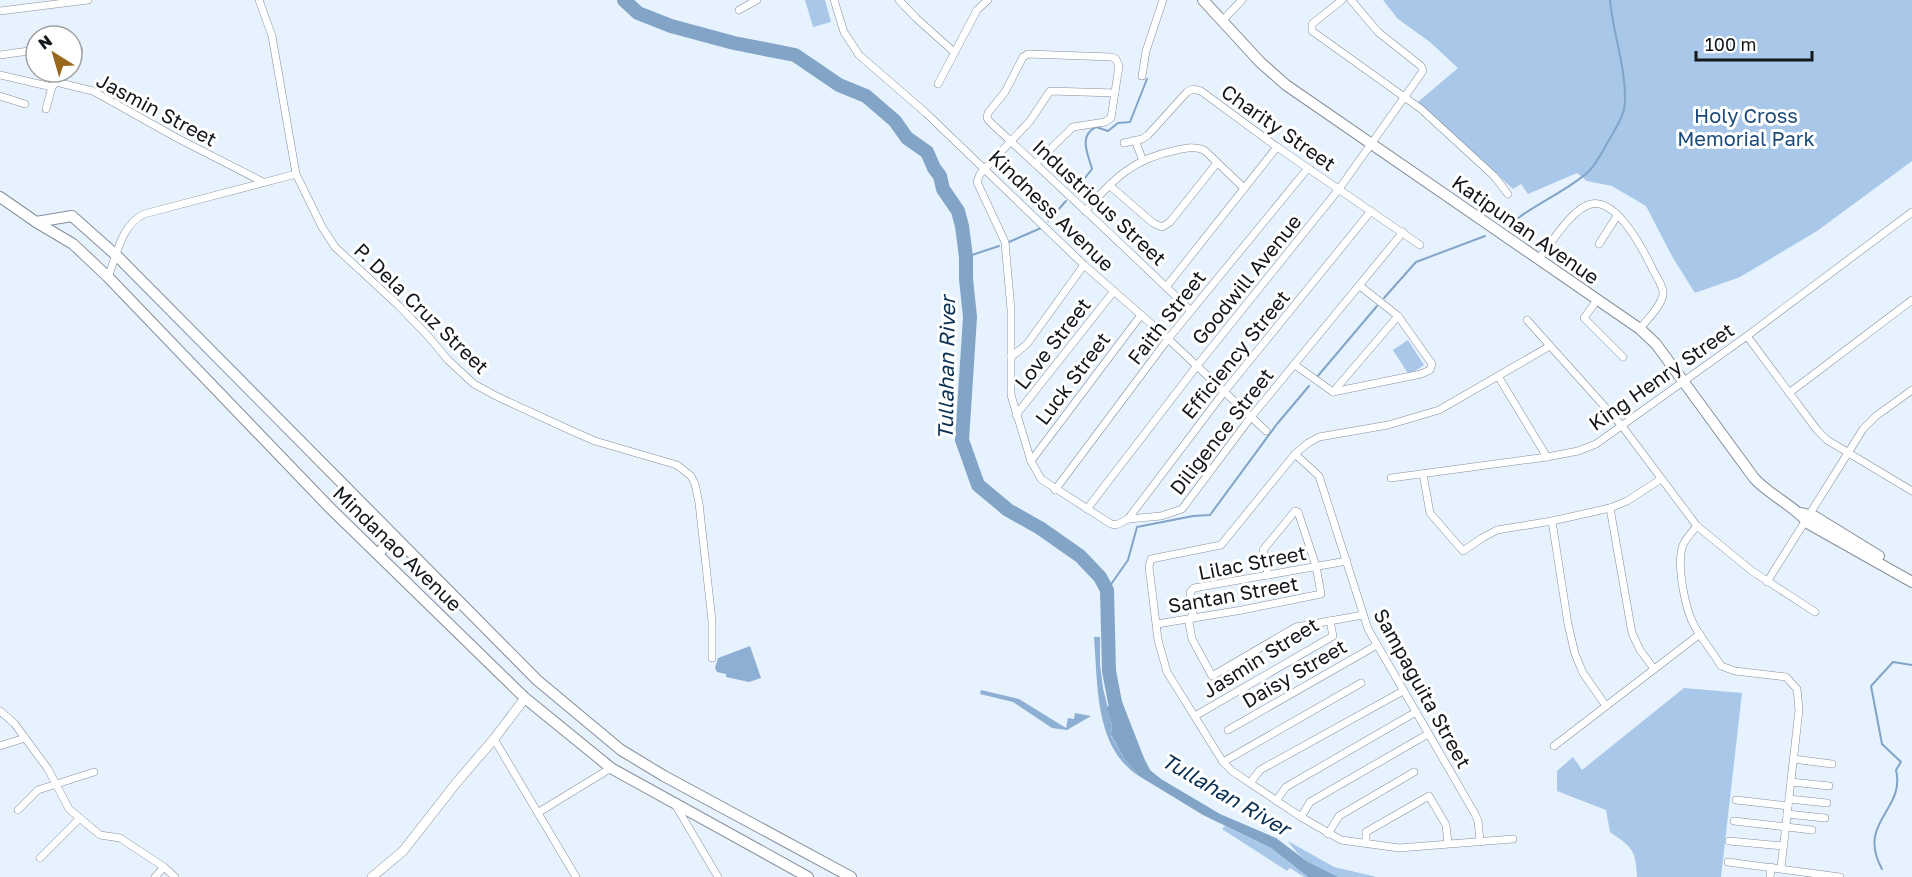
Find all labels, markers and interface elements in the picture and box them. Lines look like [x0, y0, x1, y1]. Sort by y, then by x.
north arrow [24, 24, 84, 84]
scale bar [1696, 24, 1812, 62]
text: N [34, 30, 56, 54]
text: 100 m [1705, 33, 1756, 55]
street label: Jasmin Street [93, 67, 221, 151]
street label: Charity Street [1217, 79, 1341, 175]
park label: Holy Cross Memorial Park [1677, 103, 1815, 150]
street label: Industrious Street [1028, 134, 1172, 270]
street label: Kindness Avenue [985, 144, 1119, 276]
street label: Katipunan Avenue [1448, 169, 1604, 289]
street label: Goodwill Avenue [1186, 209, 1306, 349]
street label: P. Dela Cruz Street [350, 238, 494, 378]
street label: Faith Street [1122, 265, 1210, 369]
street label: Efficiency Street [1176, 285, 1294, 423]
water label: Tullahan River [932, 293, 960, 440]
street label: Love Street [1009, 293, 1095, 393]
street label: King Henry Street [1584, 317, 1738, 435]
street label: Luck Street [1029, 327, 1115, 429]
street label: Diligence Street [1164, 363, 1278, 499]
street label: Mindanao Avenue [329, 480, 467, 616]
street label: Lilac Street [1196, 540, 1308, 584]
street label: Santan Street [1166, 571, 1300, 617]
street label: Sampaguita Street [1369, 604, 1477, 772]
street label: Jasmin Street [1197, 612, 1323, 702]
street label: Daisy Street [1237, 633, 1351, 713]
water label: Tullahan River [1157, 747, 1297, 843]

